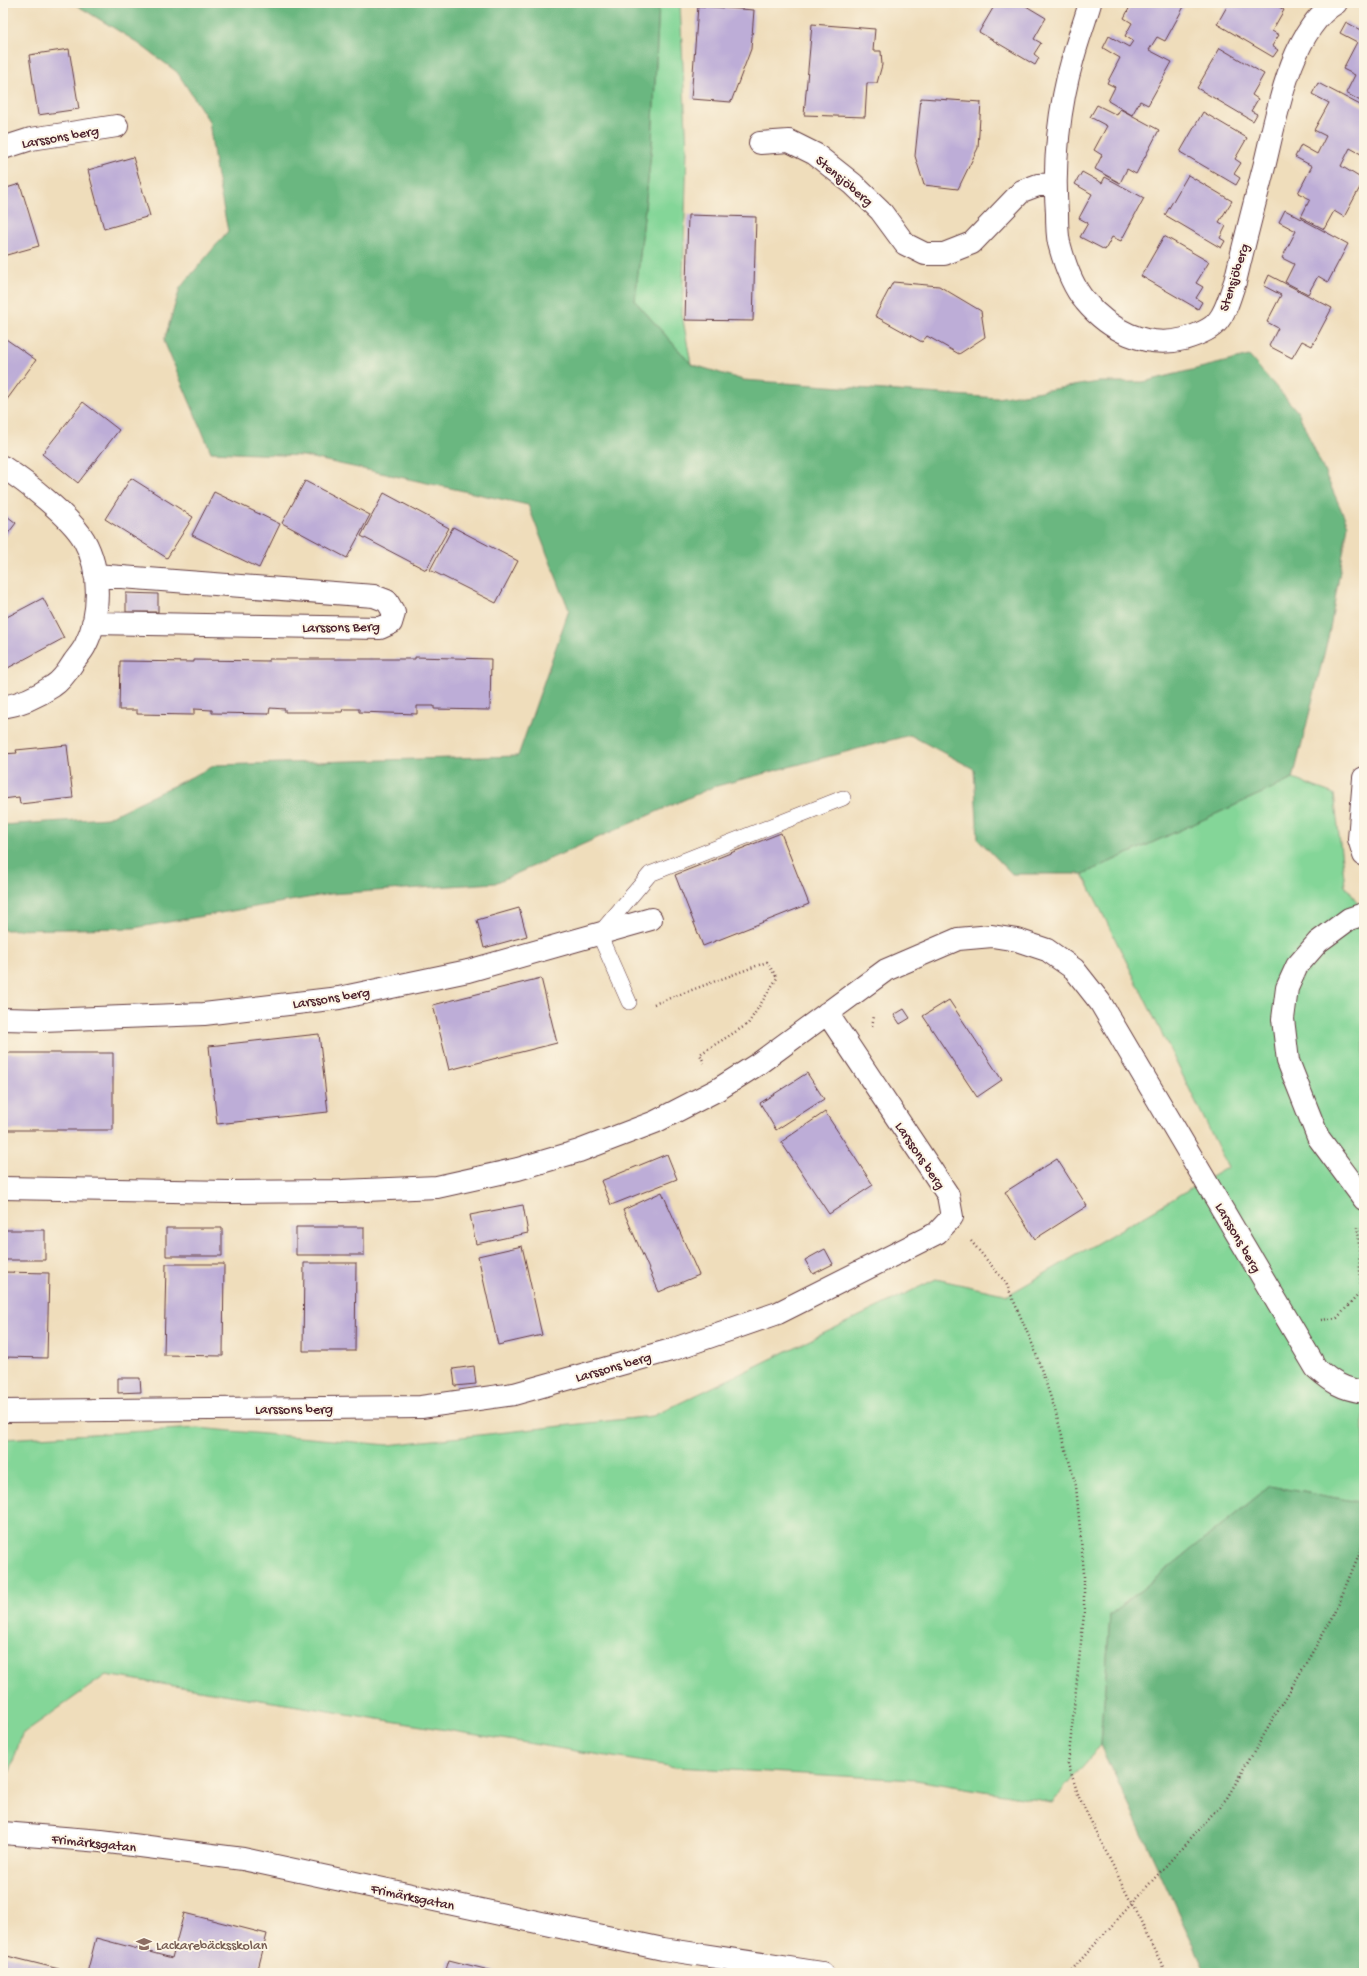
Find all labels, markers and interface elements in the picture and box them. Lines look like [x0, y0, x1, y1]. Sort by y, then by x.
street label: Larssons berg [21, 123, 100, 154]
street label: Stensjöberg [811, 153, 876, 211]
street label: Stensjöberg [1216, 242, 1254, 314]
street label: Larssons Berg [302, 619, 380, 638]
street label: Larssons berg [291, 985, 371, 1014]
street label: Larssons berg [890, 1119, 948, 1194]
street label: Larssons berg [1210, 1200, 1264, 1276]
street label: Larssons berg [574, 1349, 654, 1387]
street label: Larssons berg [255, 1402, 333, 1419]
street label: Frimärksgatan [50, 1831, 137, 1857]
street label: Frimärksgatan [368, 1881, 456, 1916]
school or university icon: Lackarebäcksskolan [135, 1935, 153, 1953]
place label: Lackarebäcksskolan [156, 1938, 268, 1955]

